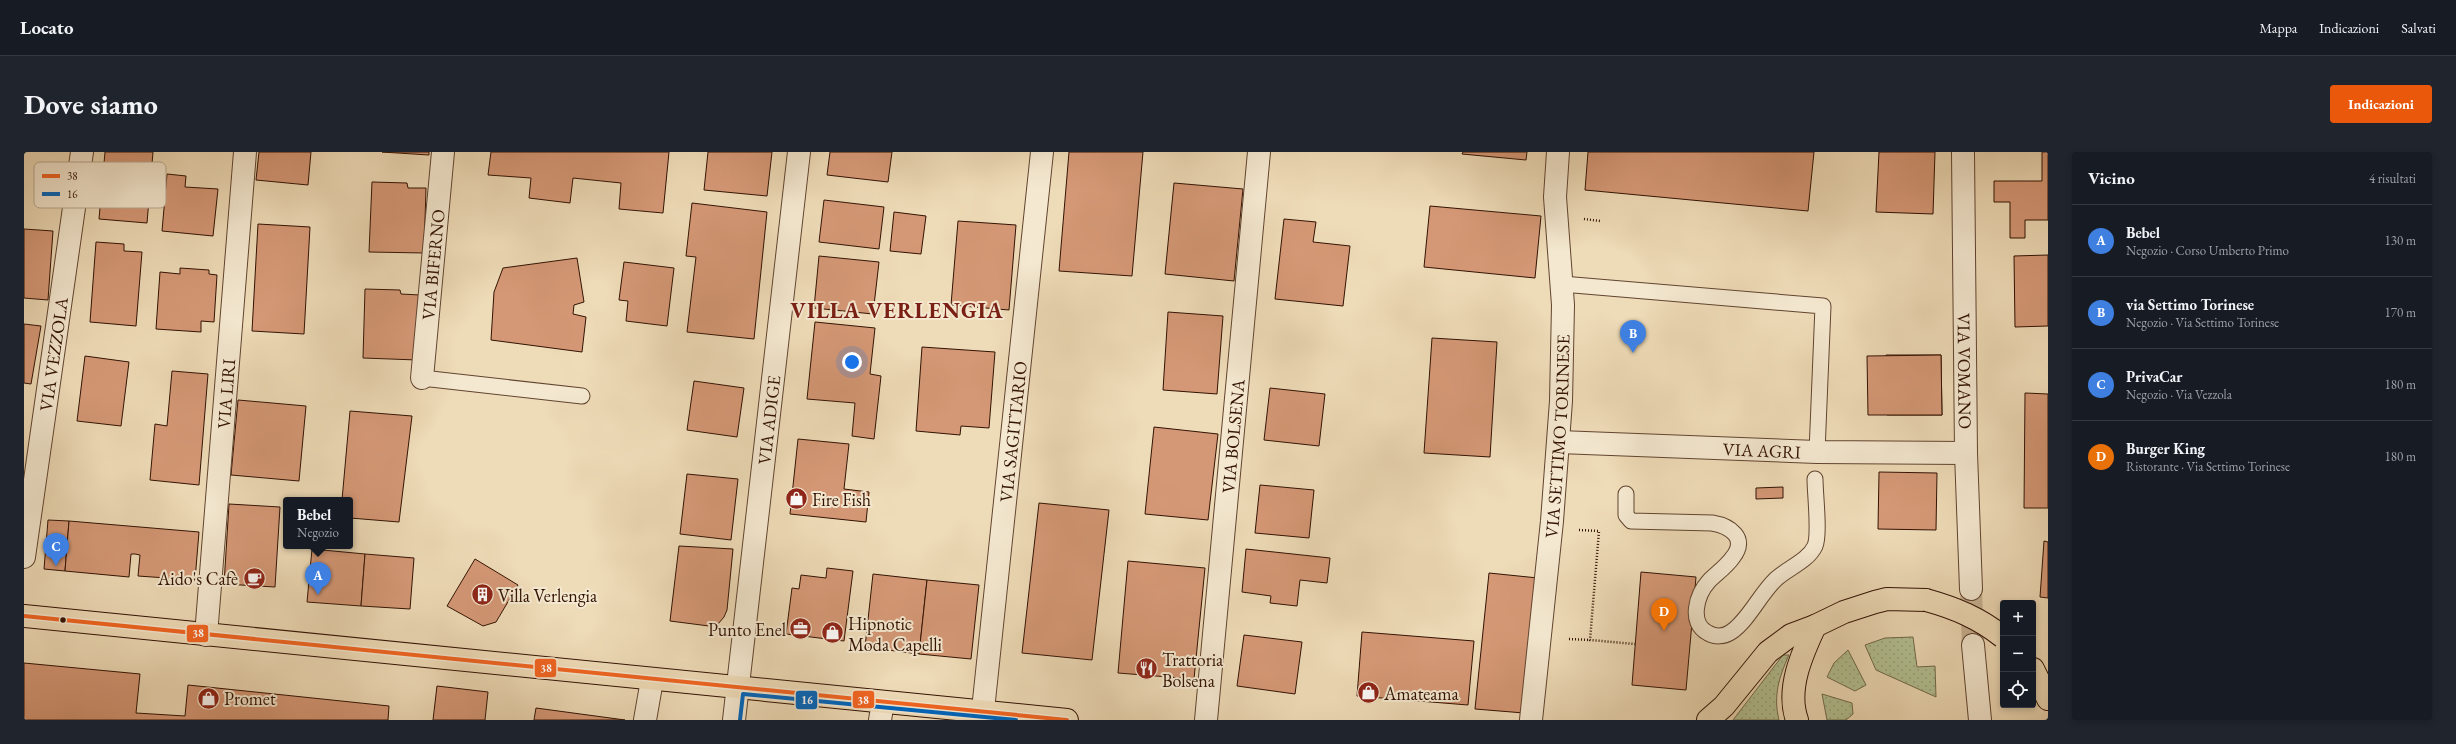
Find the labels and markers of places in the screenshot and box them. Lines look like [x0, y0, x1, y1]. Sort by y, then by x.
pin: B [1620, 320, 1646, 353]
shop icon: Fire Fish [783, 486, 809, 512]
place label: Fire Fish [812, 488, 871, 511]
pin: C [43, 533, 69, 566]
pin: A [305, 562, 331, 595]
cafe icon: Aido's Cafè [241, 565, 267, 591]
place label: Aido's Cafè [157, 567, 238, 590]
building icon: Villa Verlengia [469, 582, 495, 608]
place label: Villa Verlengia [498, 584, 598, 607]
pin: D [1651, 598, 1677, 631]
place label: Hipnotic Moda Capelli [848, 612, 943, 656]
unlabelled marker [58, 615, 68, 625]
office icon: Punto Enel [788, 616, 814, 642]
place label: Punto Enel [708, 618, 786, 641]
shop icon: Hipnotic Moda Capelli [819, 620, 845, 646]
place label: Trattoria Bolsena [1162, 648, 1224, 692]
restaurant icon: Trattoria Bolsena [1133, 656, 1159, 682]
shop icon: Amateama [1355, 680, 1381, 706]
place label: Amateama [1383, 682, 1459, 705]
shop icon: Promet [196, 685, 222, 711]
place label: Promet [224, 687, 276, 710]

